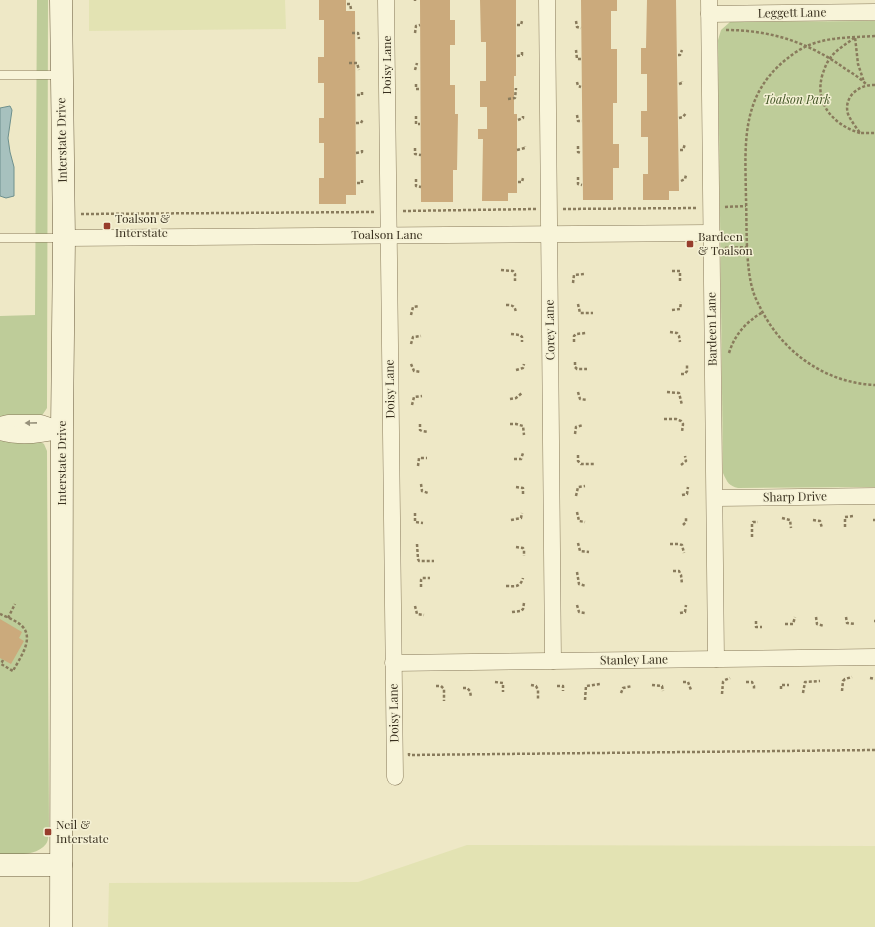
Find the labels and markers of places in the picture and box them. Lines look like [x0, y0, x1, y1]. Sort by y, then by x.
place label: Toalson & Interstate [115, 210, 170, 240]
marker: Toalson & Interstate [102, 221, 112, 231]
place label: Bardeen & Toalson [698, 228, 753, 258]
marker: Bardeen & Toalson [685, 239, 695, 249]
place label: Neil & Interstate [56, 816, 109, 846]
marker: Neil & Interstate [43, 827, 53, 837]

